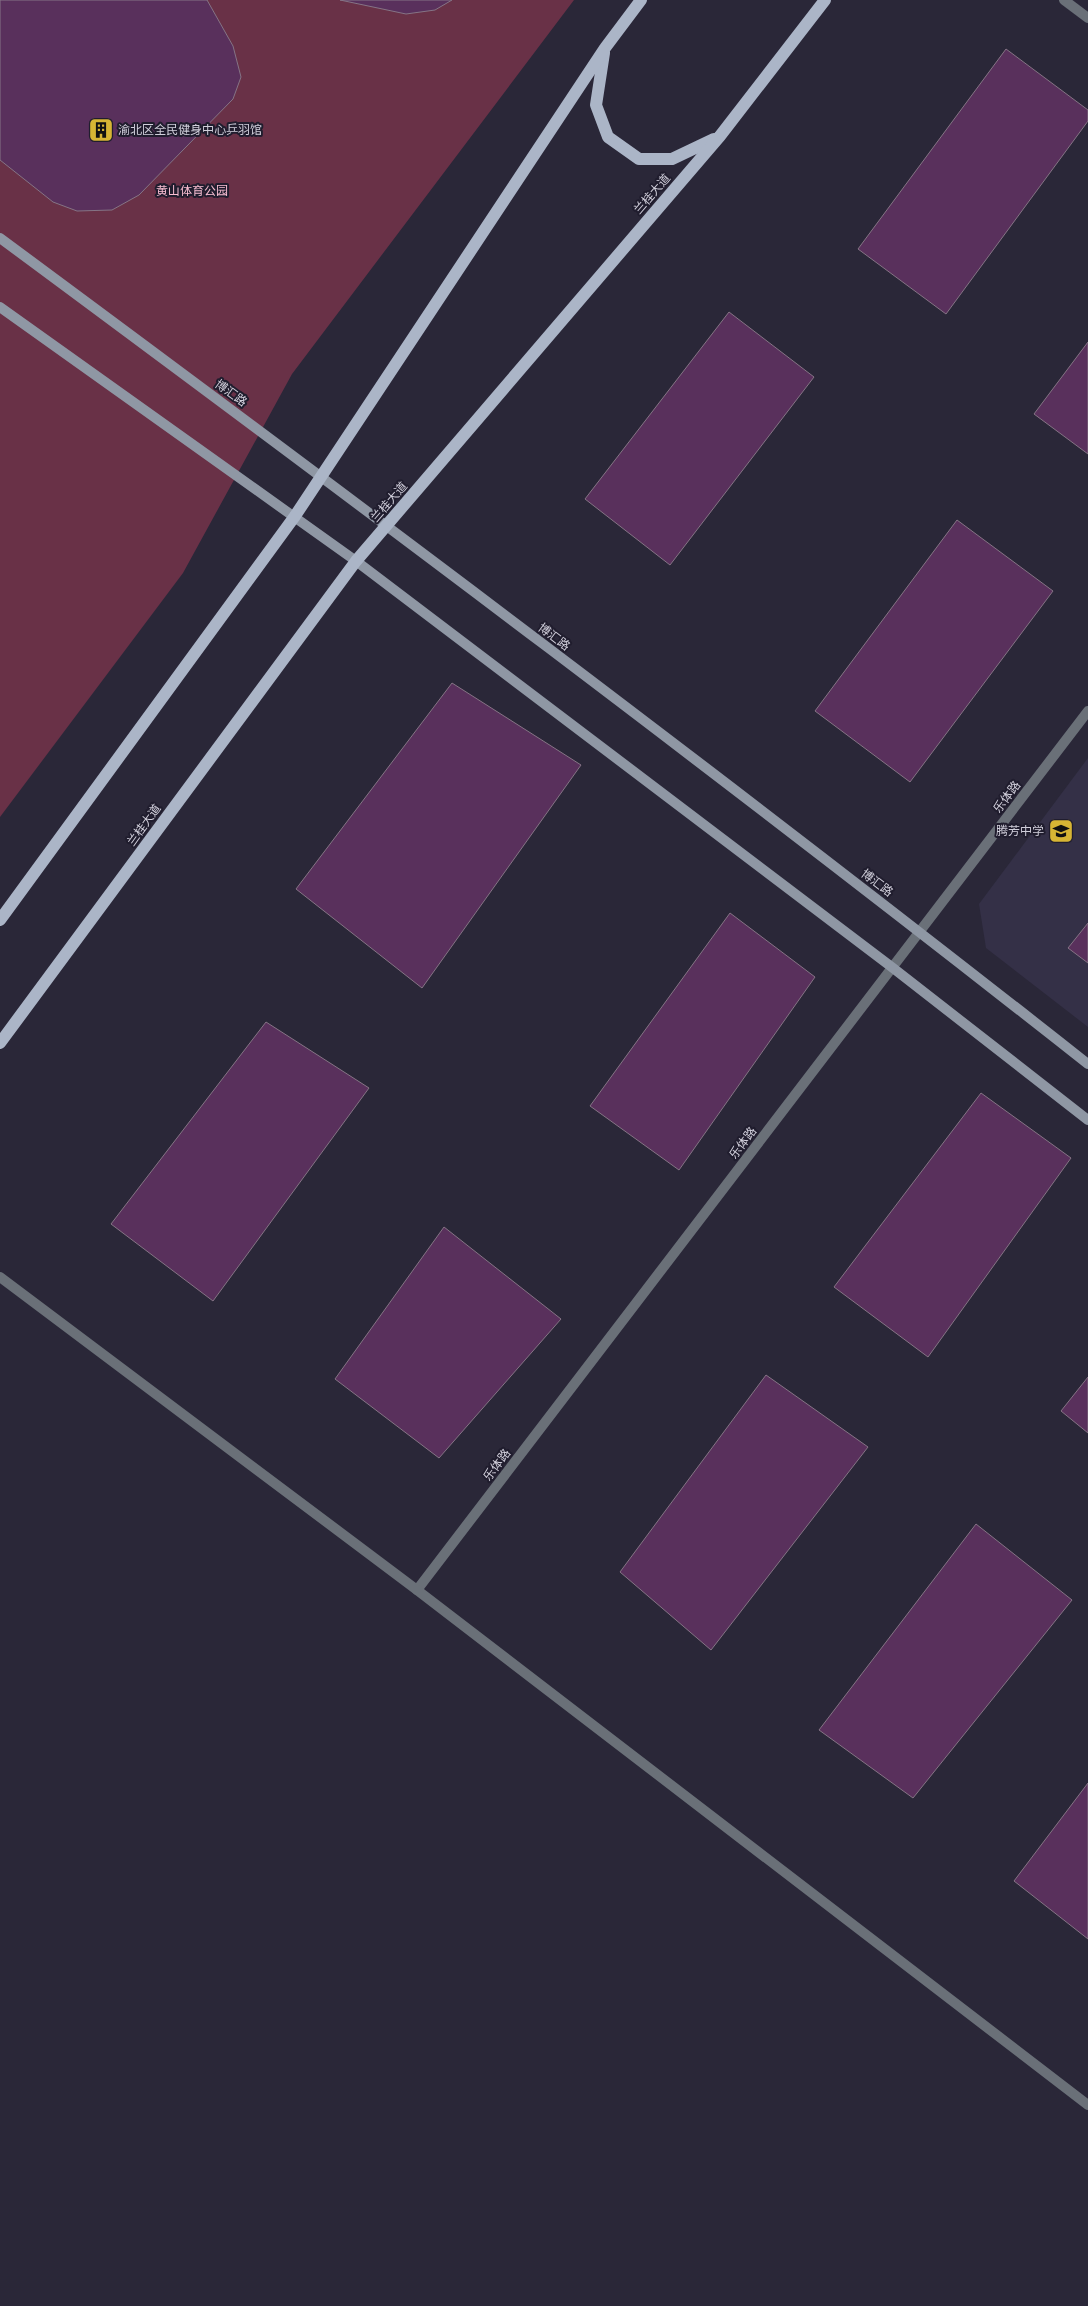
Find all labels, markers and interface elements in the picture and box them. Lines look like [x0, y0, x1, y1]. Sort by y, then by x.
building icon: 渝北区全民健身中心乒羽馆 [88, 117, 114, 143]
place label: 渝北区全民健身中心乒羽馆 [118, 122, 262, 137]
street label: 兰桂大道 [630, 171, 673, 217]
park label: 黄山体育公园 [156, 183, 228, 198]
street label: 博汇路 [212, 376, 250, 409]
street label: 兰桂大道 [367, 479, 410, 525]
street label: 博汇路 [535, 620, 573, 653]
street label: 乐体路 [990, 778, 1023, 816]
street label: 兰桂大道 [123, 801, 164, 849]
school or university icon: 腾芳中学 [1048, 818, 1074, 844]
place label: 腾芳中学 [996, 823, 1044, 838]
street label: 博汇路 [858, 866, 896, 899]
street label: 乐体路 [726, 1124, 759, 1162]
street label: 乐体路 [480, 1446, 513, 1484]

